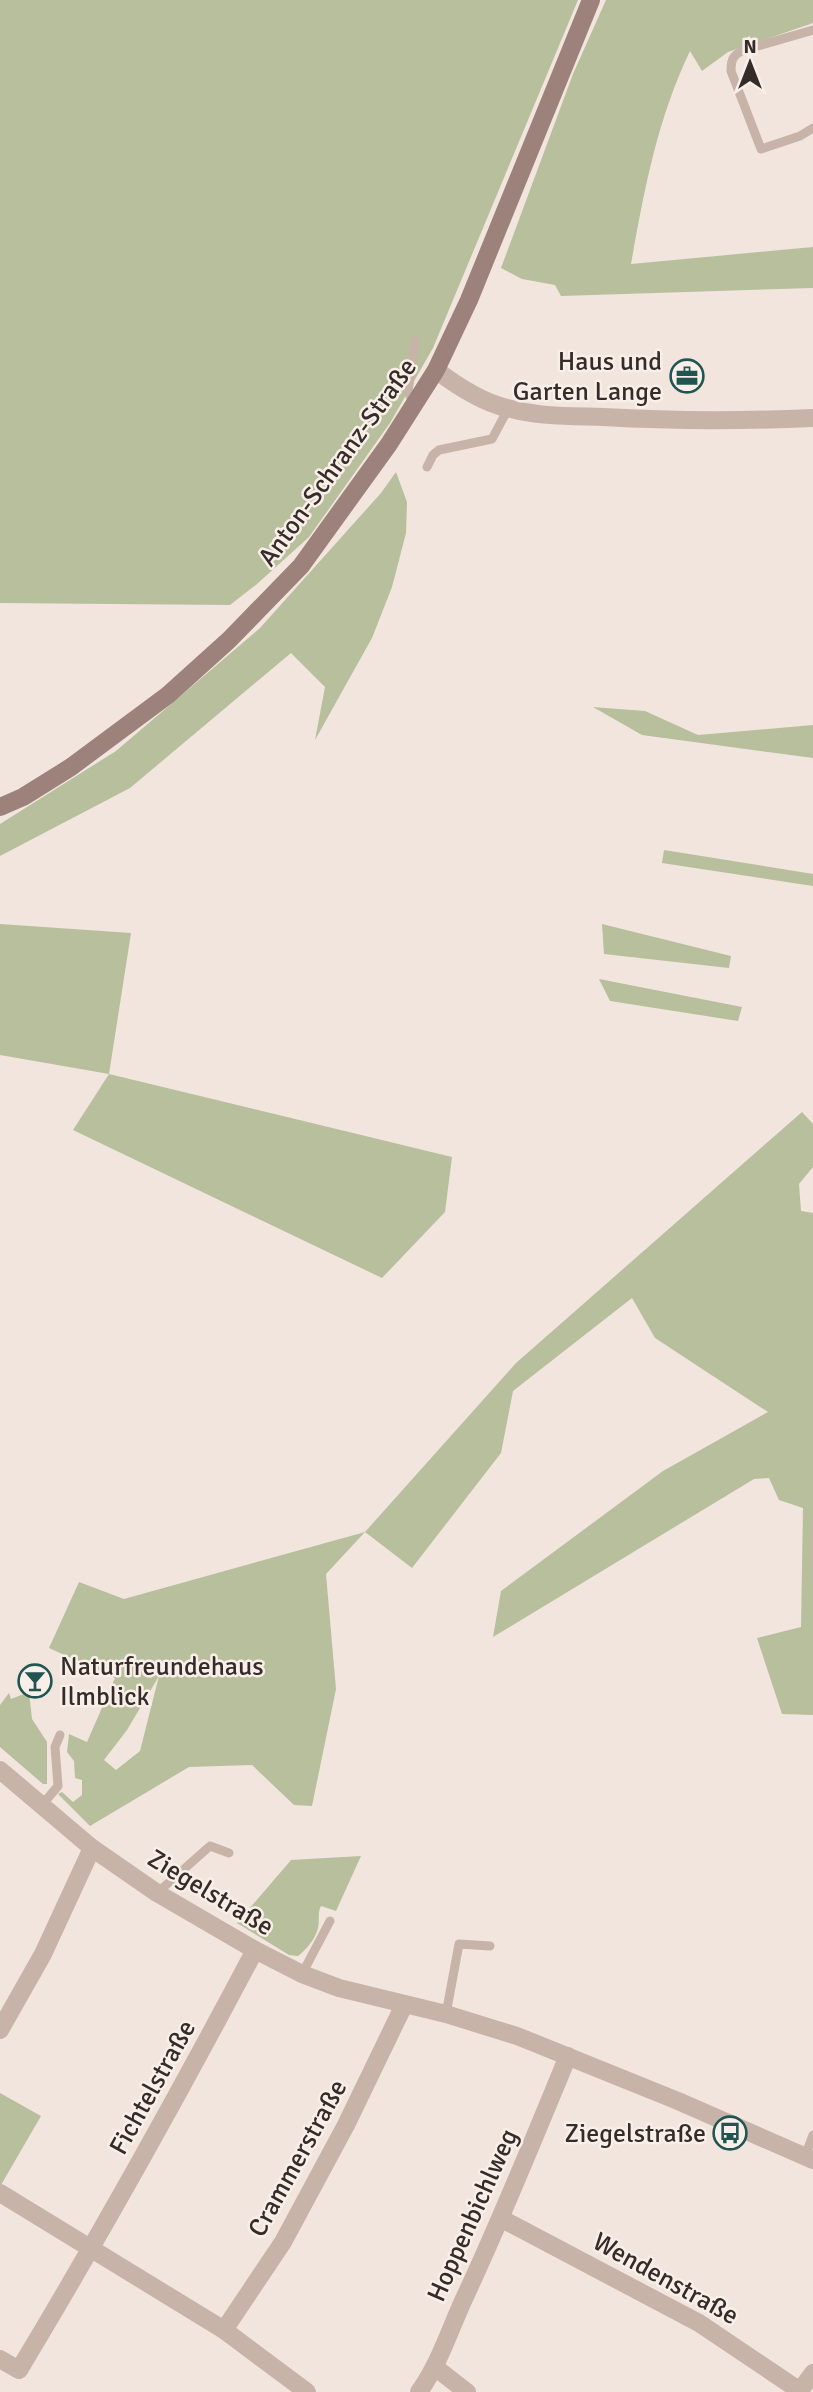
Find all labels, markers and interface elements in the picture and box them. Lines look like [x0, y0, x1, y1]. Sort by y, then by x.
north arrow [715, 28, 785, 98]
text: N [743, 35, 757, 59]
place label: Haus und Garten Lange [513, 346, 662, 408]
street label: Anton-Schranz-Straße [252, 352, 424, 573]
office icon: Haus und Garten Lange [668, 357, 706, 395]
place label: Naturfreundehaus Ilmblick [60, 1651, 264, 1713]
bar icon: Naturfreundehaus Ilmblick [16, 1662, 54, 1700]
street label: Ziegelstraße [142, 1843, 279, 1943]
street label: Fichtelstraße [103, 2015, 203, 2160]
street label: Crammerstraße [242, 2074, 354, 2243]
bus stop icon: Ziegelstraße [711, 2114, 749, 2152]
place label: Ziegelstraße [565, 2118, 706, 2150]
street label: Hoppenbichlweg [421, 2124, 525, 2307]
street label: Wendenstraße [587, 2226, 744, 2332]

